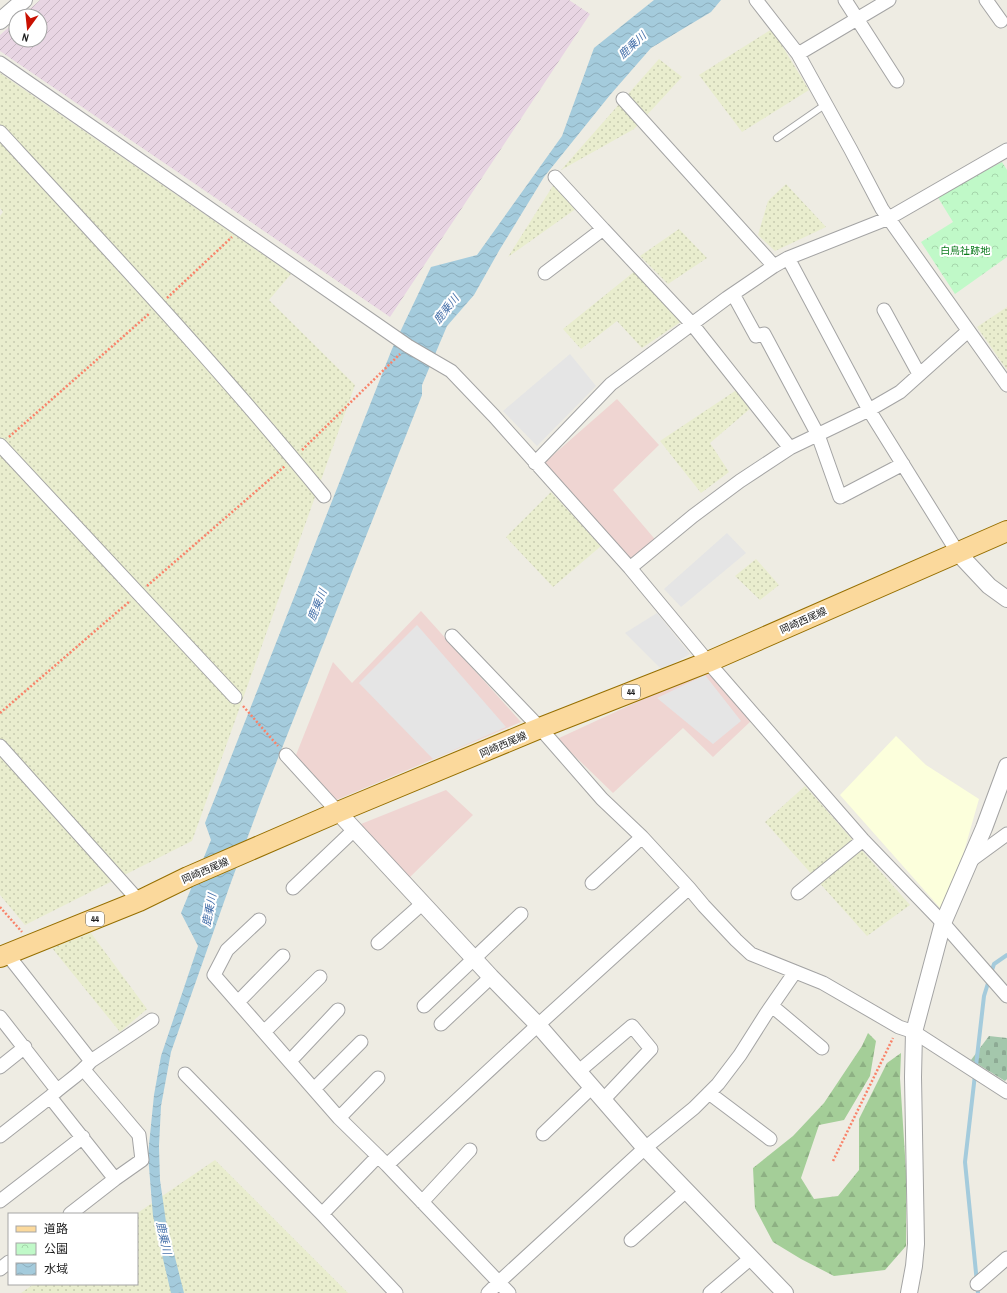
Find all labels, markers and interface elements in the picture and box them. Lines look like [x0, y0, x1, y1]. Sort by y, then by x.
north arrow [8, 8, 48, 48]
water label: 鹿乗川 [615, 28, 650, 61]
text: N [20, 30, 30, 45]
park label: 白鳥社跡地 [940, 244, 991, 257]
water label: 鹿乗川 [430, 291, 462, 326]
water label: 鹿乗川 [304, 586, 330, 623]
street label: 岡崎西尾線 [778, 604, 829, 637]
road number: 44 [622, 685, 640, 699]
street label: 岡崎西尾線 [478, 729, 529, 760]
street label: 岡崎西尾線 [180, 855, 231, 886]
water label: 鹿乗川 [199, 891, 219, 928]
road number: 44 [86, 912, 104, 926]
legend [8, 1213, 138, 1285]
water label: 鹿乗川 [153, 1220, 175, 1257]
text: 道路 [44, 1221, 68, 1237]
text: 公園 [44, 1241, 68, 1257]
text: 水域 [44, 1261, 68, 1277]

